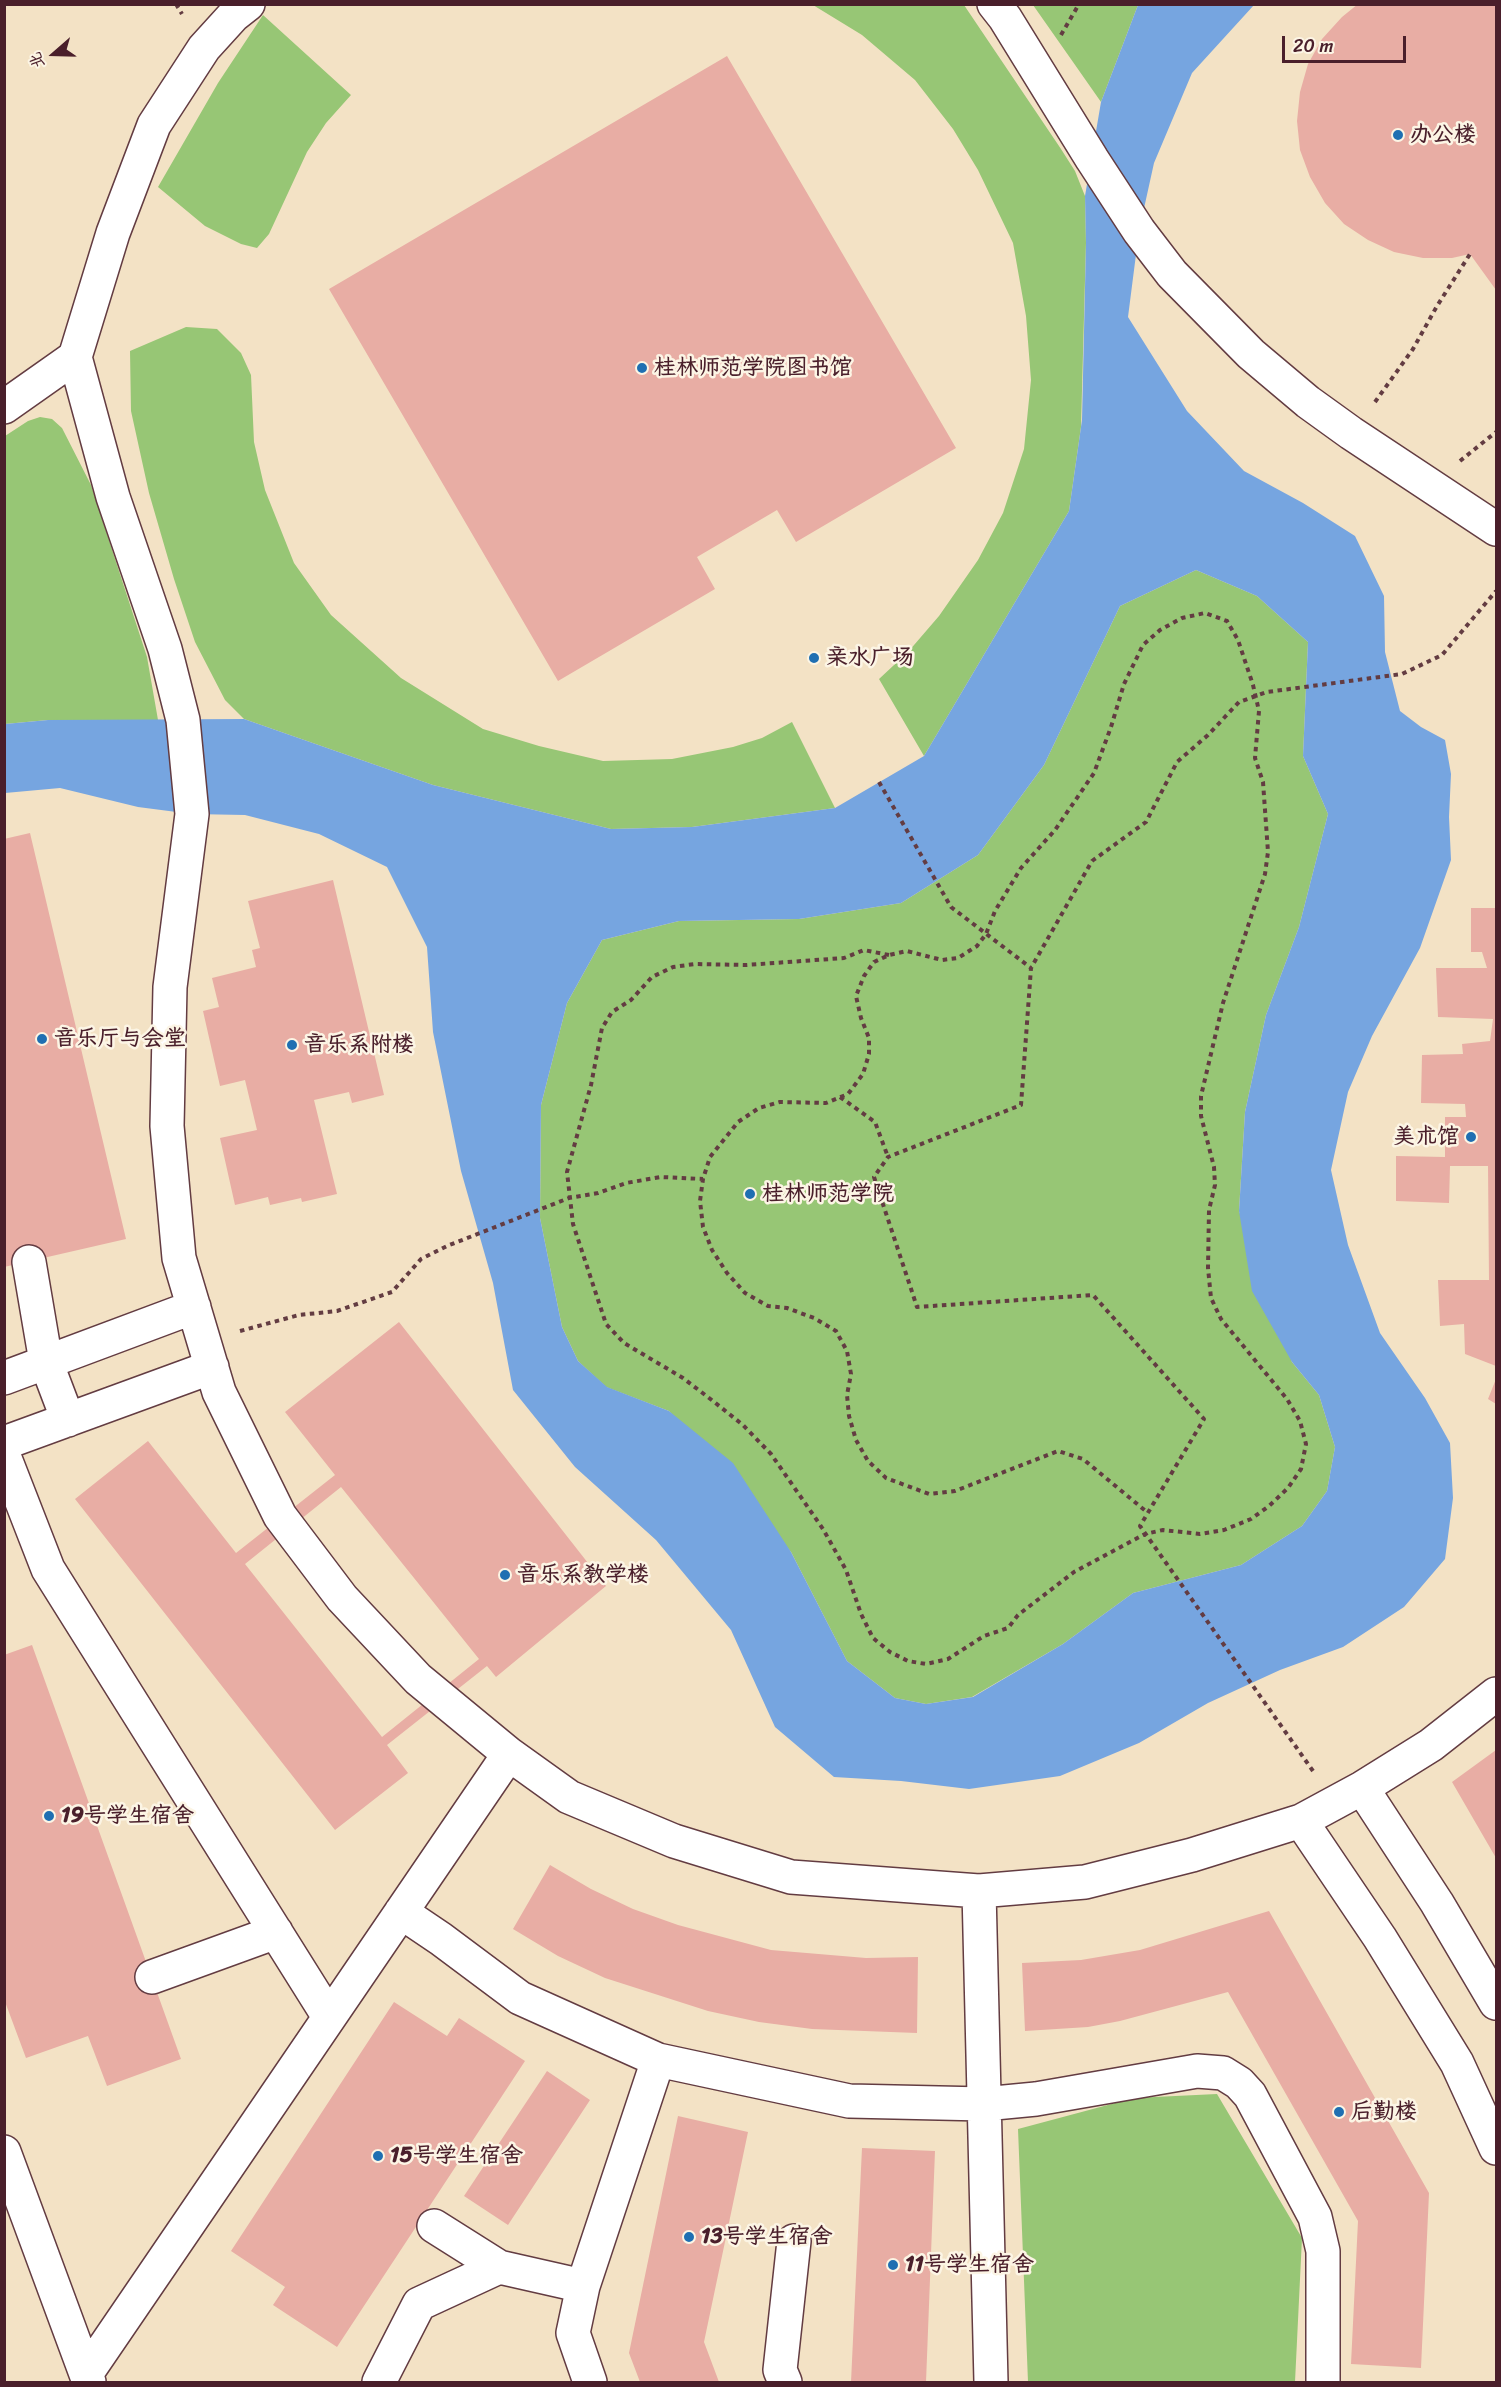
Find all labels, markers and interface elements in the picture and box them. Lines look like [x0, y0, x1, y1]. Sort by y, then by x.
north arrow [24, 24, 84, 84]
scale bar [1285, 24, 1410, 62]
text: 20 m [1293, 30, 1333, 62]
text: 北 [20, 48, 53, 73]
place label: 办公楼 [1410, 122, 1476, 148]
marker: 办公楼 [1391, 128, 1405, 142]
place label: 桂林师范学院图书馆 [654, 355, 852, 381]
marker: 桂林师范学院图书馆 [635, 361, 649, 375]
place label: 亲水广场 [826, 645, 914, 671]
marker: 亲水广场 [807, 651, 821, 665]
place label: 音乐厅与会堂 [54, 1026, 186, 1052]
marker: 音乐厅与会堂 [35, 1032, 49, 1046]
place label: 音乐系附楼 [304, 1032, 414, 1058]
marker: 音乐系附楼 [285, 1038, 299, 1052]
place label: 美术馆 [1393, 1124, 1459, 1150]
marker: 美术馆 [1464, 1130, 1478, 1144]
place label: 桂林师范学院 [762, 1181, 894, 1207]
marker: 桂林师范学院 [743, 1187, 757, 1201]
place label: 音乐系教学楼 [517, 1562, 649, 1588]
marker: 音乐系教学楼 [498, 1568, 512, 1582]
place label: 19号学生宿舍 [61, 1803, 194, 1829]
marker: 19号学生宿舍 [42, 1809, 56, 1823]
place label: 后勤楼 [1351, 2099, 1417, 2125]
marker: 后勤楼 [1332, 2105, 1346, 2119]
place label: 15号学生宿舍 [390, 2143, 523, 2169]
marker: 15号学生宿舍 [371, 2149, 385, 2163]
place label: 13号学生宿舍 [701, 2224, 833, 2250]
marker: 13号学生宿舍 [682, 2230, 696, 2244]
place label: 11号学生宿舍 [905, 2252, 1034, 2278]
marker: 11号学生宿舍 [886, 2258, 900, 2272]

